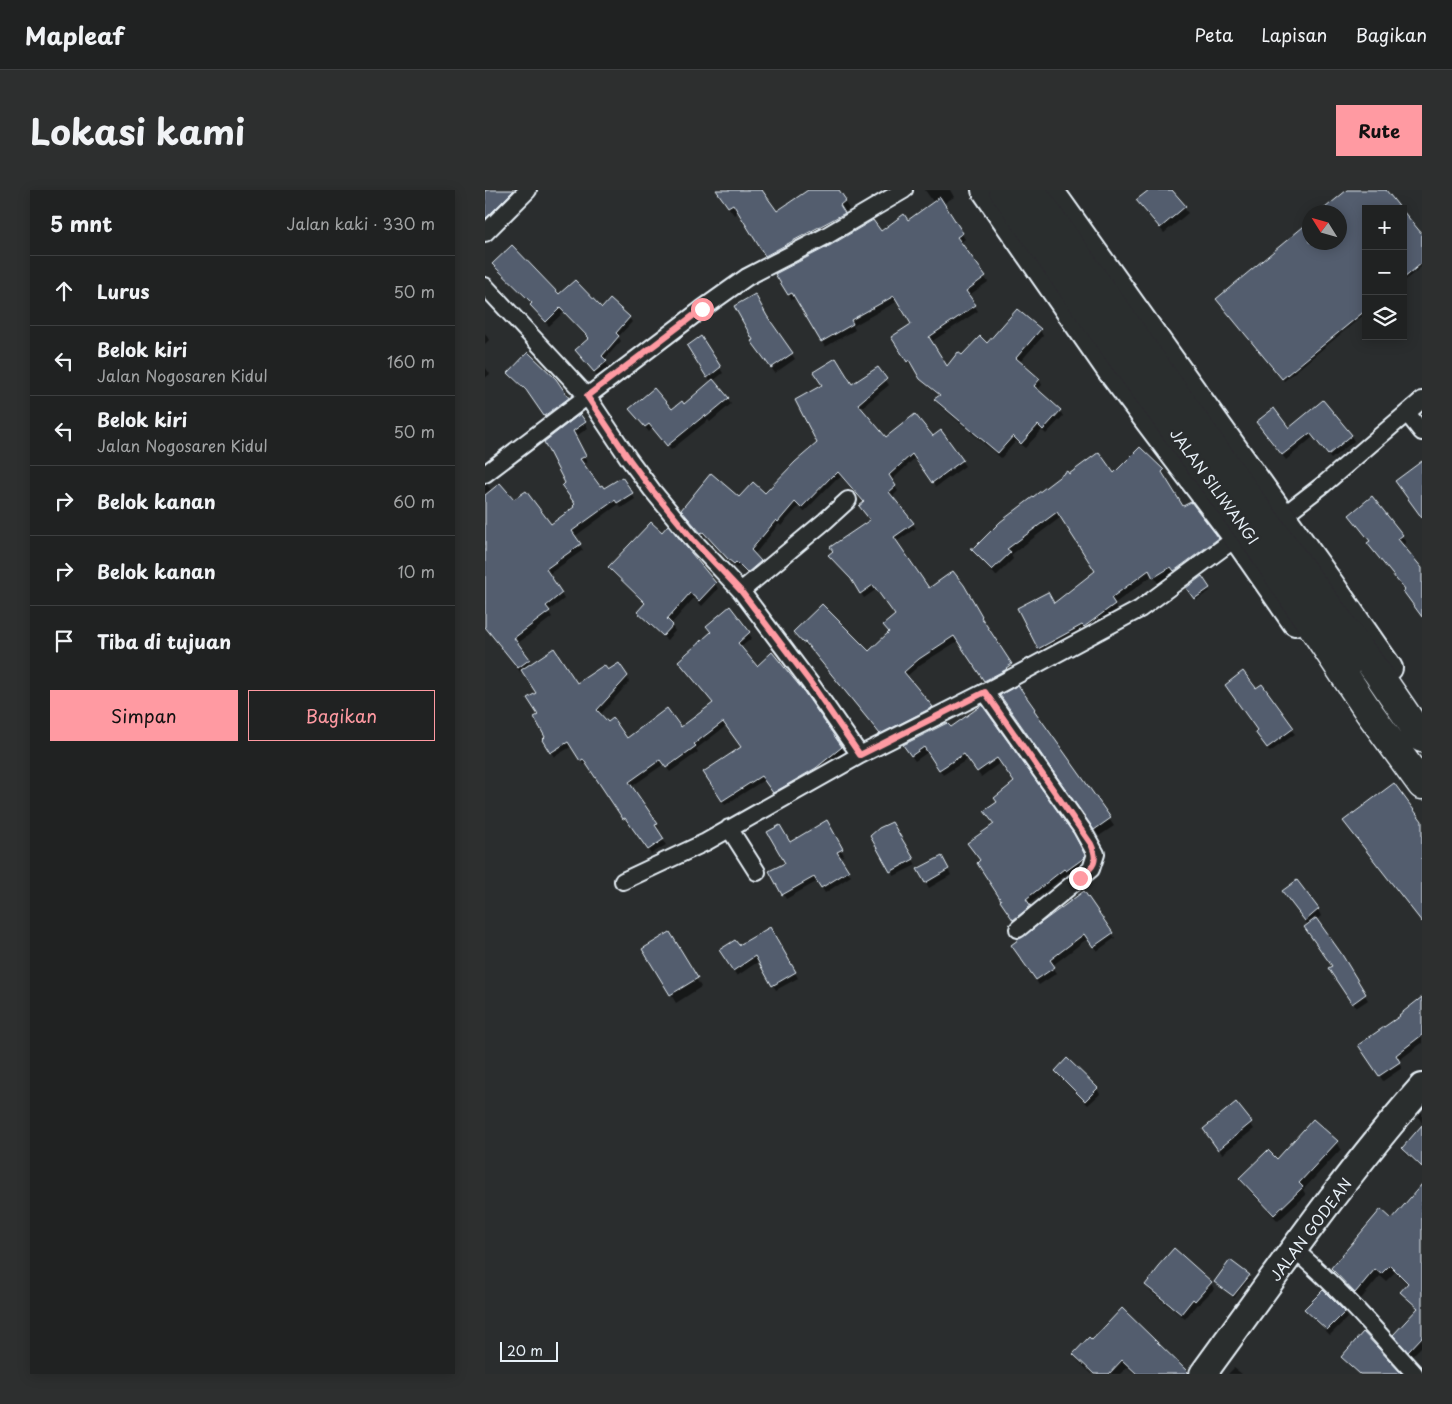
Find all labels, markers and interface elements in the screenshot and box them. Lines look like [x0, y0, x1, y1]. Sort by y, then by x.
text: Mapleaf [25, 17, 124, 53]
text: Peta [1195, 21, 1233, 48]
text: Lapisan [1261, 21, 1327, 48]
text: Bagikan [1355, 21, 1427, 48]
text: Lokasi kami [30, 104, 245, 157]
button: Rute [1336, 105, 1422, 156]
north arrow [1302, 205, 1347, 250]
map controls [1362, 205, 1407, 340]
button: + [1362, 205, 1407, 250]
text: 5 mnt [50, 207, 113, 239]
text: Jalan kaki · 330 m [286, 211, 435, 235]
button: − [1362, 250, 1407, 295]
icon: ahead [50, 277, 78, 305]
text: Lurus [97, 277, 150, 305]
text: 50 m [394, 279, 435, 303]
button: layers [1362, 295, 1407, 340]
route start [691, 298, 714, 321]
text: Belok kiri [97, 335, 187, 363]
icon: left [50, 347, 78, 375]
text: 160 m [387, 349, 435, 373]
text: Jalan Nogosaren Kidul [97, 363, 268, 387]
text: Belok kiri [97, 405, 187, 433]
icon: left [50, 417, 78, 445]
text: 50 m [394, 419, 435, 443]
street label: JALAN SILIWANGI [1165, 423, 1265, 549]
text: Jalan Nogosaren Kidul [97, 433, 268, 457]
icon: right [50, 487, 78, 515]
text: Belok kanan [97, 487, 216, 515]
text: 60 m [393, 489, 435, 513]
icon: right [50, 557, 78, 585]
text: Belok kanan [97, 557, 216, 585]
text: 10 m [398, 559, 435, 583]
icon: arrive [50, 627, 78, 655]
text: Tiba di tujuan [97, 627, 231, 655]
button: Simpan [50, 690, 238, 741]
button: Bagikan [248, 690, 435, 741]
route end [1069, 867, 1092, 890]
street label: JALAN GODEAN [1263, 1173, 1357, 1285]
scale bar [500, 1339, 557, 1362]
text: 20 m [507, 1340, 543, 1361]

